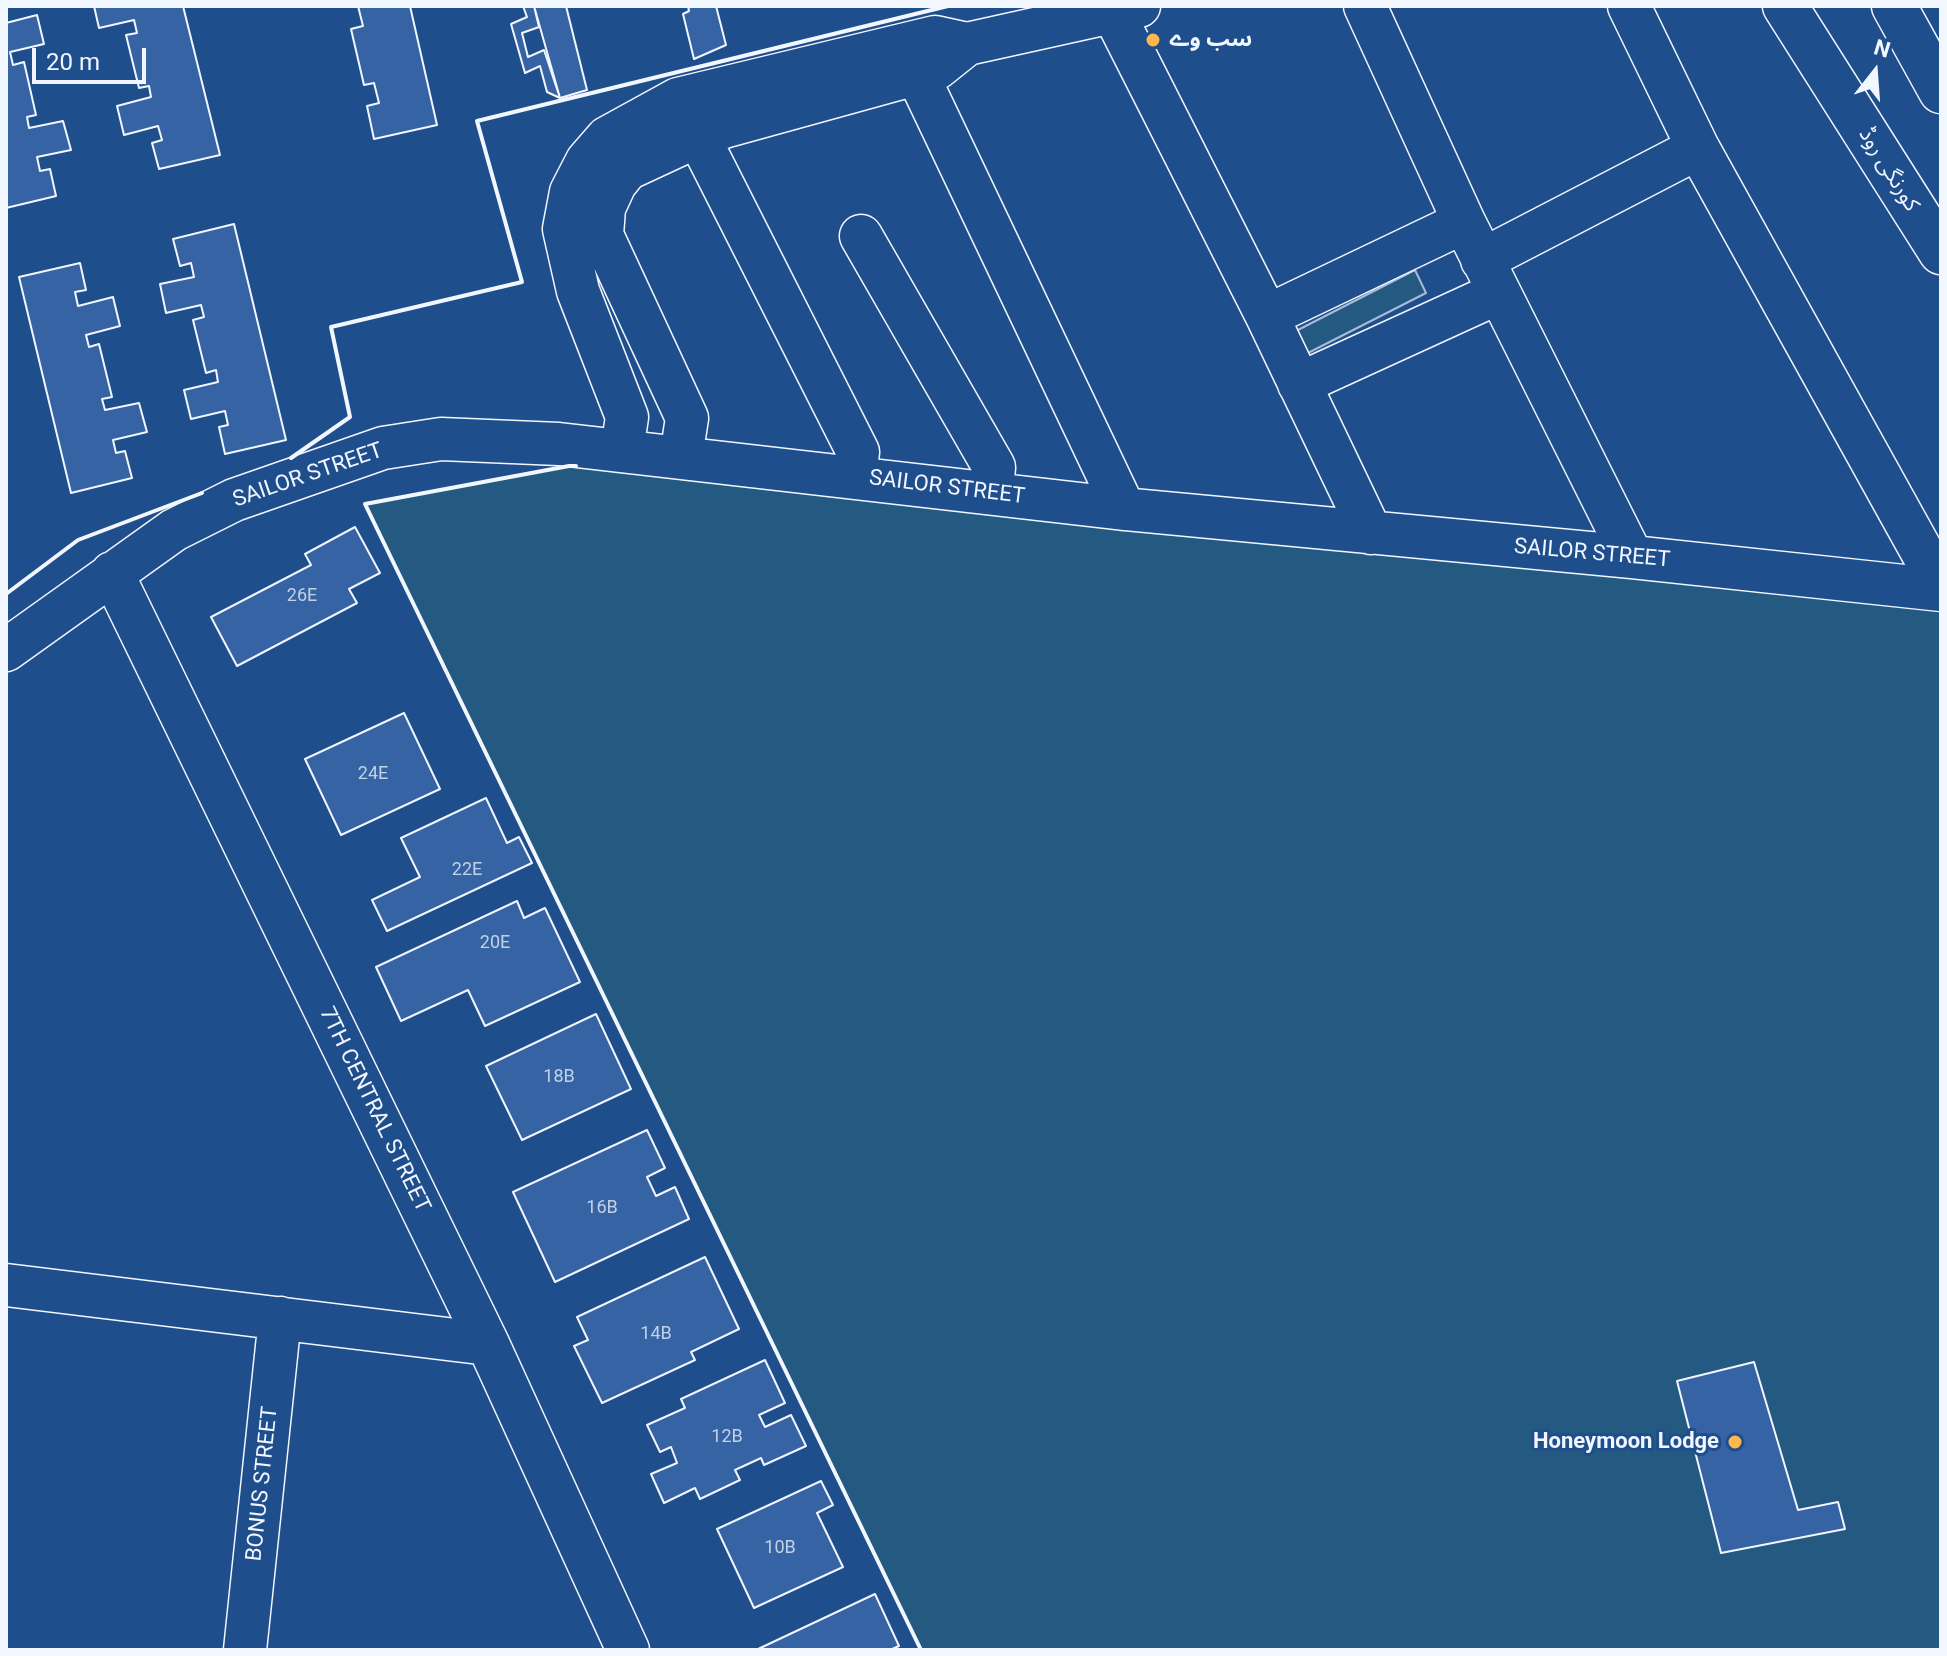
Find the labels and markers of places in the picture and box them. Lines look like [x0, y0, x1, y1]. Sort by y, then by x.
place label: سب وے [1169, 27, 1252, 53]
marker: سب وے [1144, 31, 1162, 49]
place label: Honeymoon Lodge [1533, 1429, 1719, 1455]
marker: Honeymoon Lodge [1726, 1433, 1744, 1451]

